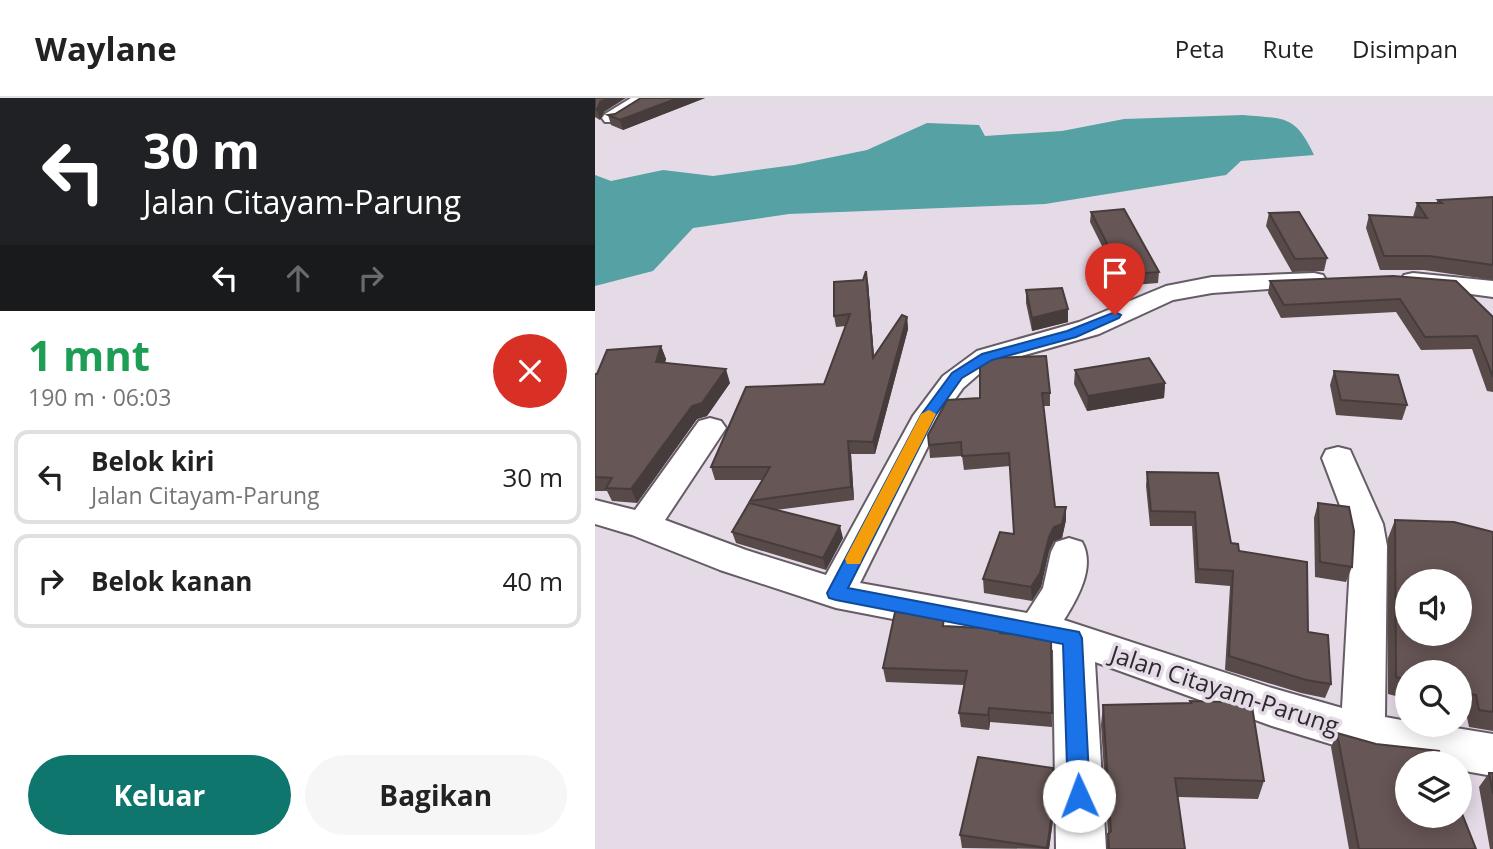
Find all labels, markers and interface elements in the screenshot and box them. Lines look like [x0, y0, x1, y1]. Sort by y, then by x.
text: Waylane [35, 26, 177, 71]
text: Peta [1175, 32, 1225, 65]
text: Rute [1263, 32, 1314, 65]
text: Disimpan [1352, 32, 1458, 65]
text: 30 m [143, 117, 260, 183]
icon: left [28, 126, 119, 217]
text: Jalan Citayam-Parung [143, 180, 461, 223]
pin [1085, 243, 1145, 315]
icon: arrive [1096, 254, 1134, 292]
icon: left [206, 259, 244, 297]
icon: ahead [279, 259, 317, 297]
icon: right [352, 259, 390, 297]
text: 1 mnt [28, 326, 150, 383]
button: close [493, 334, 567, 408]
text: 190 m · 06:03 [28, 381, 171, 413]
text: Belok kiri [91, 443, 215, 479]
icon: left [32, 458, 70, 496]
text: 30 m [502, 459, 563, 495]
text: Jalan Citayam-Parung [91, 479, 320, 511]
icon: right [32, 562, 70, 600]
text: Belok kanan [91, 563, 252, 599]
text: 40 m [502, 563, 563, 599]
map controls [1395, 569, 1472, 828]
button: sound [1395, 569, 1472, 646]
street label: Jalan Citayam-Parung [1105, 636, 1344, 742]
button: search [1395, 660, 1472, 737]
button: layers [1395, 751, 1472, 828]
button: Keluar [28, 755, 291, 835]
button: Bagikan [305, 755, 567, 835]
position arrow [1042, 759, 1116, 833]

